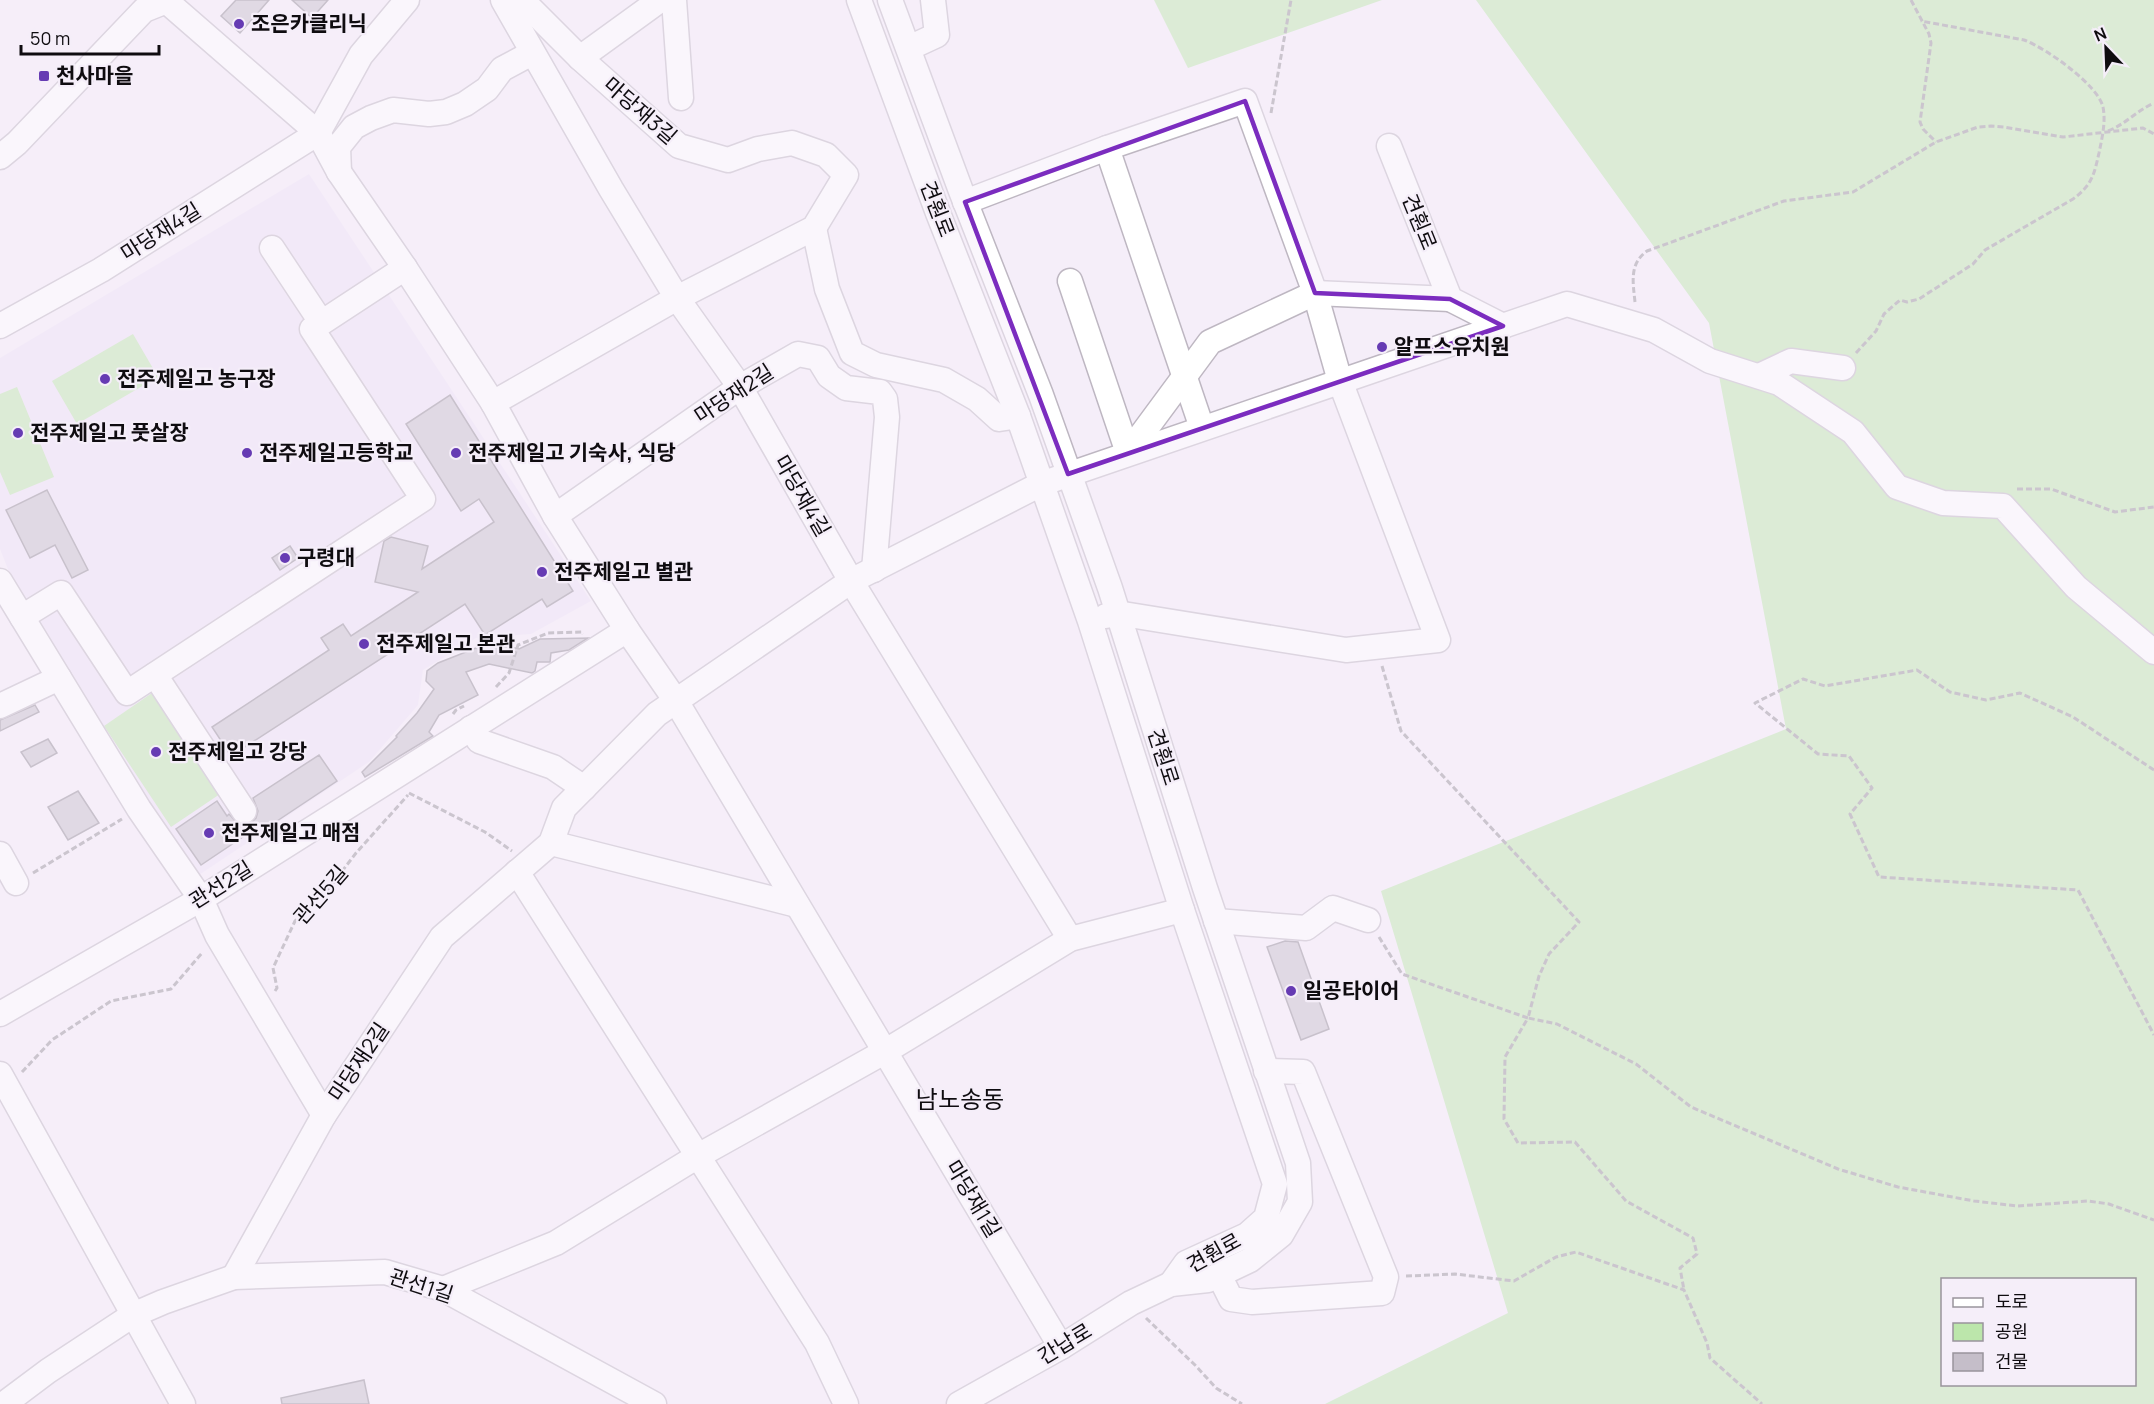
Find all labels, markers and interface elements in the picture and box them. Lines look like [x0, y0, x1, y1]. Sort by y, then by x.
place label: 조은카클리닉 [251, 9, 367, 37]
marker: 조은카클리닉 [232, 17, 246, 31]
scale bar [21, 18, 159, 56]
north arrow [2076, 18, 2136, 78]
text: N [2091, 22, 2110, 47]
text: 50 m [30, 26, 70, 50]
place label: 천사마을 [56, 61, 133, 89]
marker: 천사마을 [37, 69, 51, 83]
street label: 마당재3길 [598, 71, 683, 150]
street label: 견훤로 [914, 177, 961, 241]
street label: 견훤로 [1396, 190, 1444, 254]
street label: 마당재4길 [115, 196, 206, 267]
place label: 알프스유치원 [1394, 332, 1510, 360]
marker: 알프스유치원 [1375, 340, 1389, 354]
street label: 마당재2길 [688, 357, 779, 429]
place label: 전주제일고 농구장 [117, 364, 276, 392]
marker: 전주제일고 농구장 [98, 372, 112, 386]
place label: 전주제일고 풋살장 [30, 418, 189, 446]
marker: 전주제일고 풋살장 [11, 426, 25, 440]
place label: 전주제일고등학교 [259, 438, 414, 466]
place label: 전주제일고 기숙사, 식당 [468, 438, 676, 466]
marker: 전주제일고등학교 [240, 446, 254, 460]
marker: 전주제일고 기숙사, 식당 [449, 446, 463, 460]
street label: 마당재4길 [768, 450, 837, 541]
place label: 구령대 [297, 543, 355, 571]
marker: 구령대 [278, 551, 292, 565]
place label: 전주제일고 별관 [554, 557, 693, 585]
marker: 전주제일고 별관 [535, 565, 549, 579]
place label: 전주제일고 본관 [376, 629, 515, 657]
marker: 전주제일고 본관 [357, 637, 371, 651]
street label: 견훤로 [1142, 725, 1186, 789]
place label: 전주제일고 강당 [168, 737, 307, 765]
marker: 전주제일고 강당 [149, 745, 163, 759]
place label: 전주제일고 매점 [221, 818, 360, 846]
marker: 전주제일고 매점 [202, 826, 216, 840]
street label: 관선2길 [183, 854, 258, 915]
street label: 관선5길 [287, 859, 354, 930]
place label: 일공타이어 [1303, 976, 1400, 1004]
marker: 일공타이어 [1284, 984, 1298, 998]
street label: 마당재2길 [322, 1017, 395, 1106]
district label: 남노송동 [916, 1082, 1004, 1115]
street label: 마당재1길 [940, 1155, 1008, 1242]
street label: 견훤로 [1181, 1226, 1246, 1278]
street label: 관선1길 [386, 1262, 457, 1309]
legend [1941, 1278, 2136, 1386]
text: 도로 [1995, 1289, 2028, 1313]
street label: 간납로 [1032, 1316, 1097, 1370]
text: 공원 [1995, 1319, 2028, 1343]
text: 건물 [1995, 1349, 2028, 1373]

